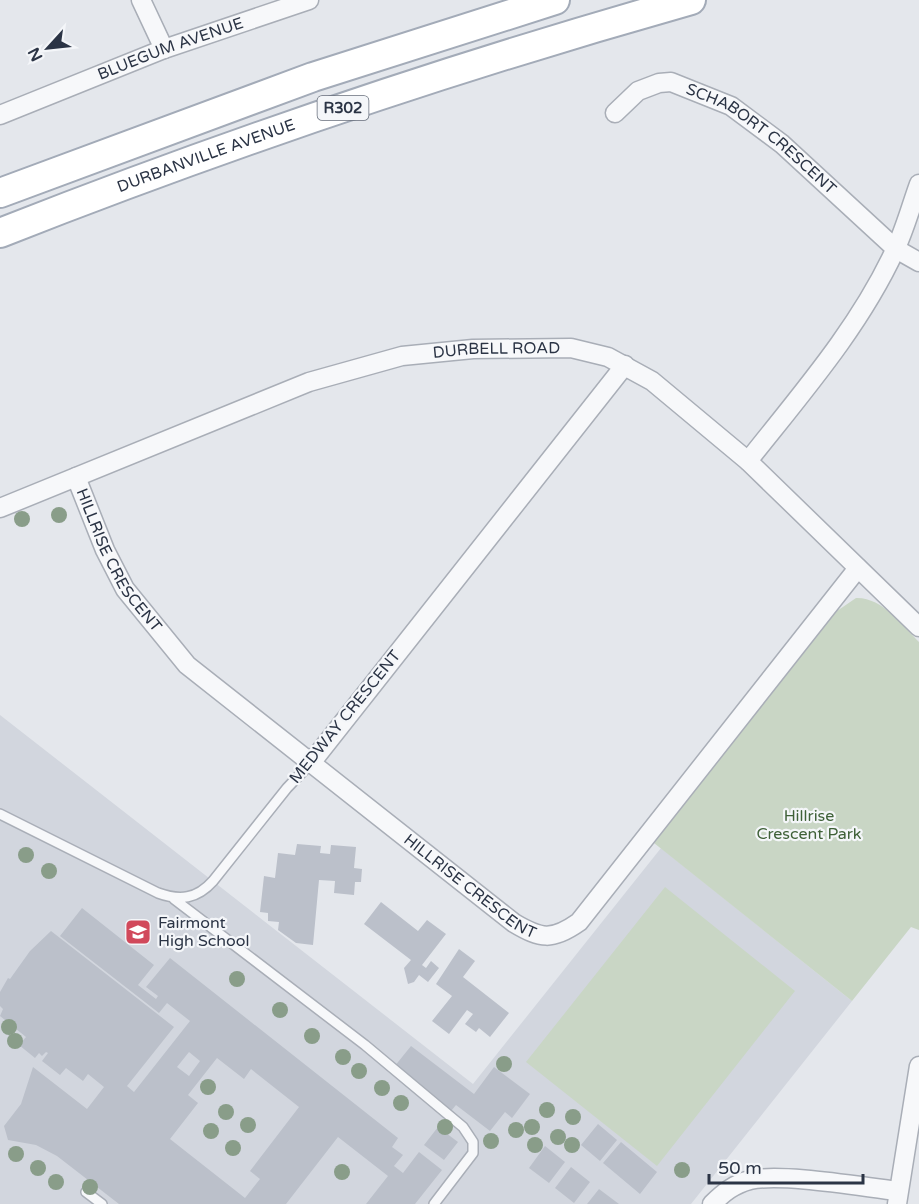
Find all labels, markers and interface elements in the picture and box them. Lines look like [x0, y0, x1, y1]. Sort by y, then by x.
street label: BLUEGUM AVENUE [95, 13, 246, 85]
north arrow [18, 18, 78, 78]
text: N [24, 44, 47, 65]
street label: SCHABORT CRESCENT [683, 79, 840, 199]
road number: R302 [318, 96, 368, 120]
street label: DURBANVILLE AVENUE [114, 115, 298, 197]
street label: DURBELL ROAD [432, 338, 560, 363]
street label: HILLRISE CRESCENT [72, 485, 166, 636]
street label: MEDWAY CRESCENT [285, 646, 405, 788]
park label: Hillrise Crescent Park [756, 806, 862, 844]
street label: HILLRISE CRESCENT [400, 830, 540, 943]
place label: Fairmont High School [158, 913, 249, 951]
school or university icon: Fairmont High School [123, 917, 153, 947]
scale bar [709, 1147, 864, 1185]
text: 50 m [718, 1157, 762, 1179]

